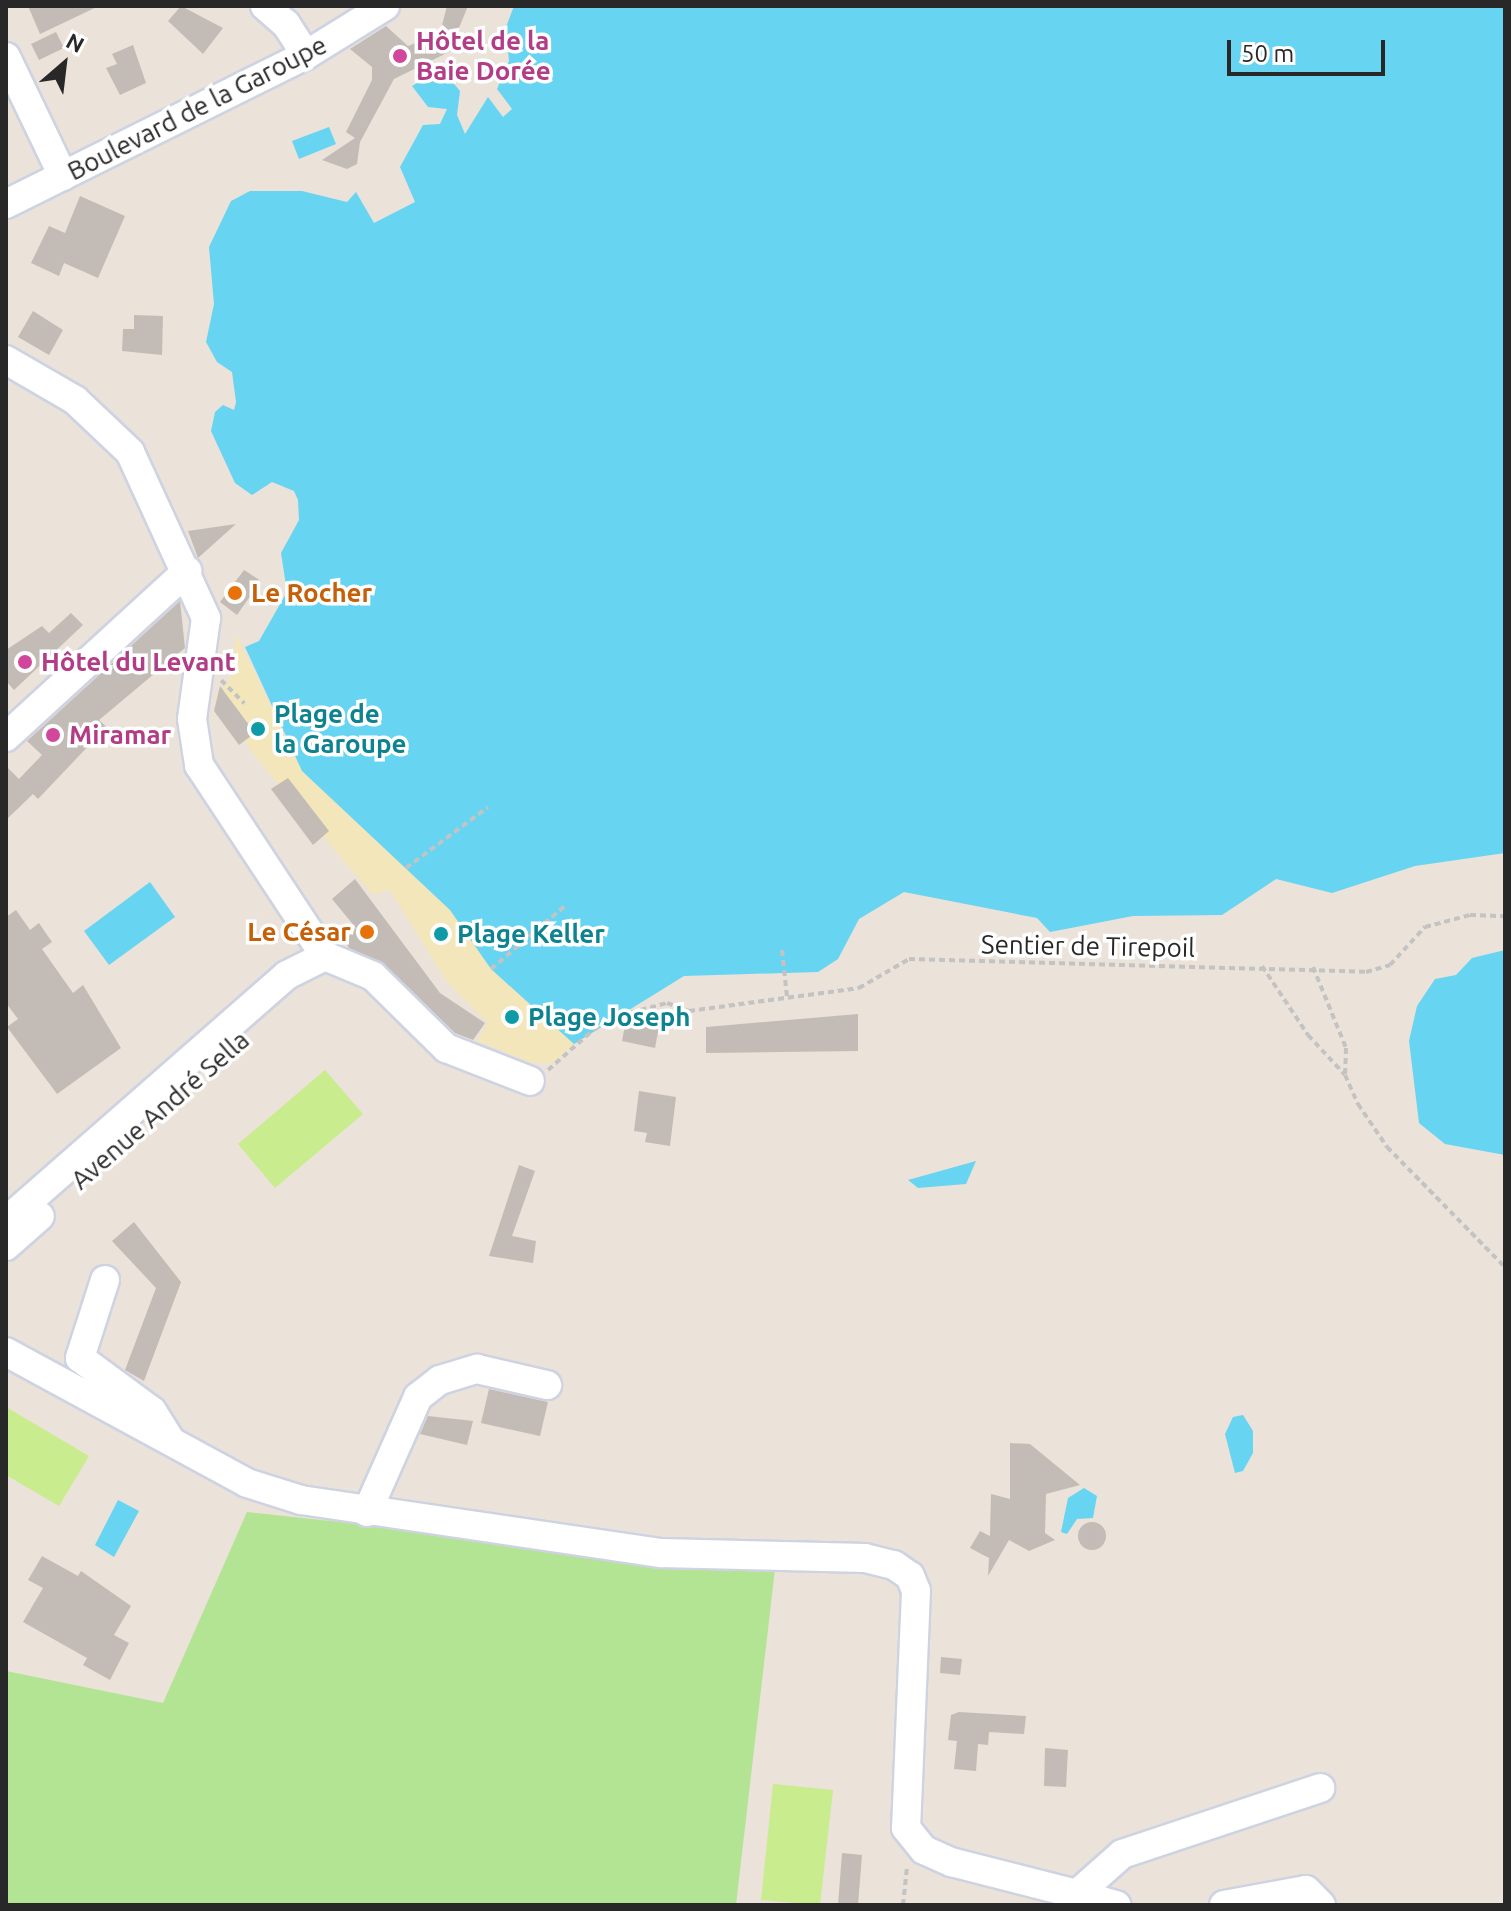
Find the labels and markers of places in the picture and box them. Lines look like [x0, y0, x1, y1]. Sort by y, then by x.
place label: Hôtel de la Baie Dorée [416, 25, 551, 86]
marker: Hôtel de la Baie Dorée [391, 47, 409, 65]
place label: Le Rocher [251, 577, 372, 609]
marker: Le Rocher [226, 584, 244, 602]
place label: Hôtel du Levant [41, 646, 236, 678]
marker: Hôtel du Levant [16, 653, 34, 671]
place label: Plage de la Garoupe [274, 698, 406, 760]
place label: Miramar [69, 719, 171, 751]
marker: Plage de la Garoupe [249, 720, 267, 738]
marker: Miramar [44, 726, 62, 744]
place label: Le César [247, 916, 351, 948]
place label: Plage Keller [457, 918, 605, 950]
marker: Le César [358, 923, 376, 941]
marker: Plage Keller [432, 925, 450, 943]
place label: Plage Joseph [528, 1001, 690, 1033]
marker: Plage Joseph [503, 1008, 521, 1026]

